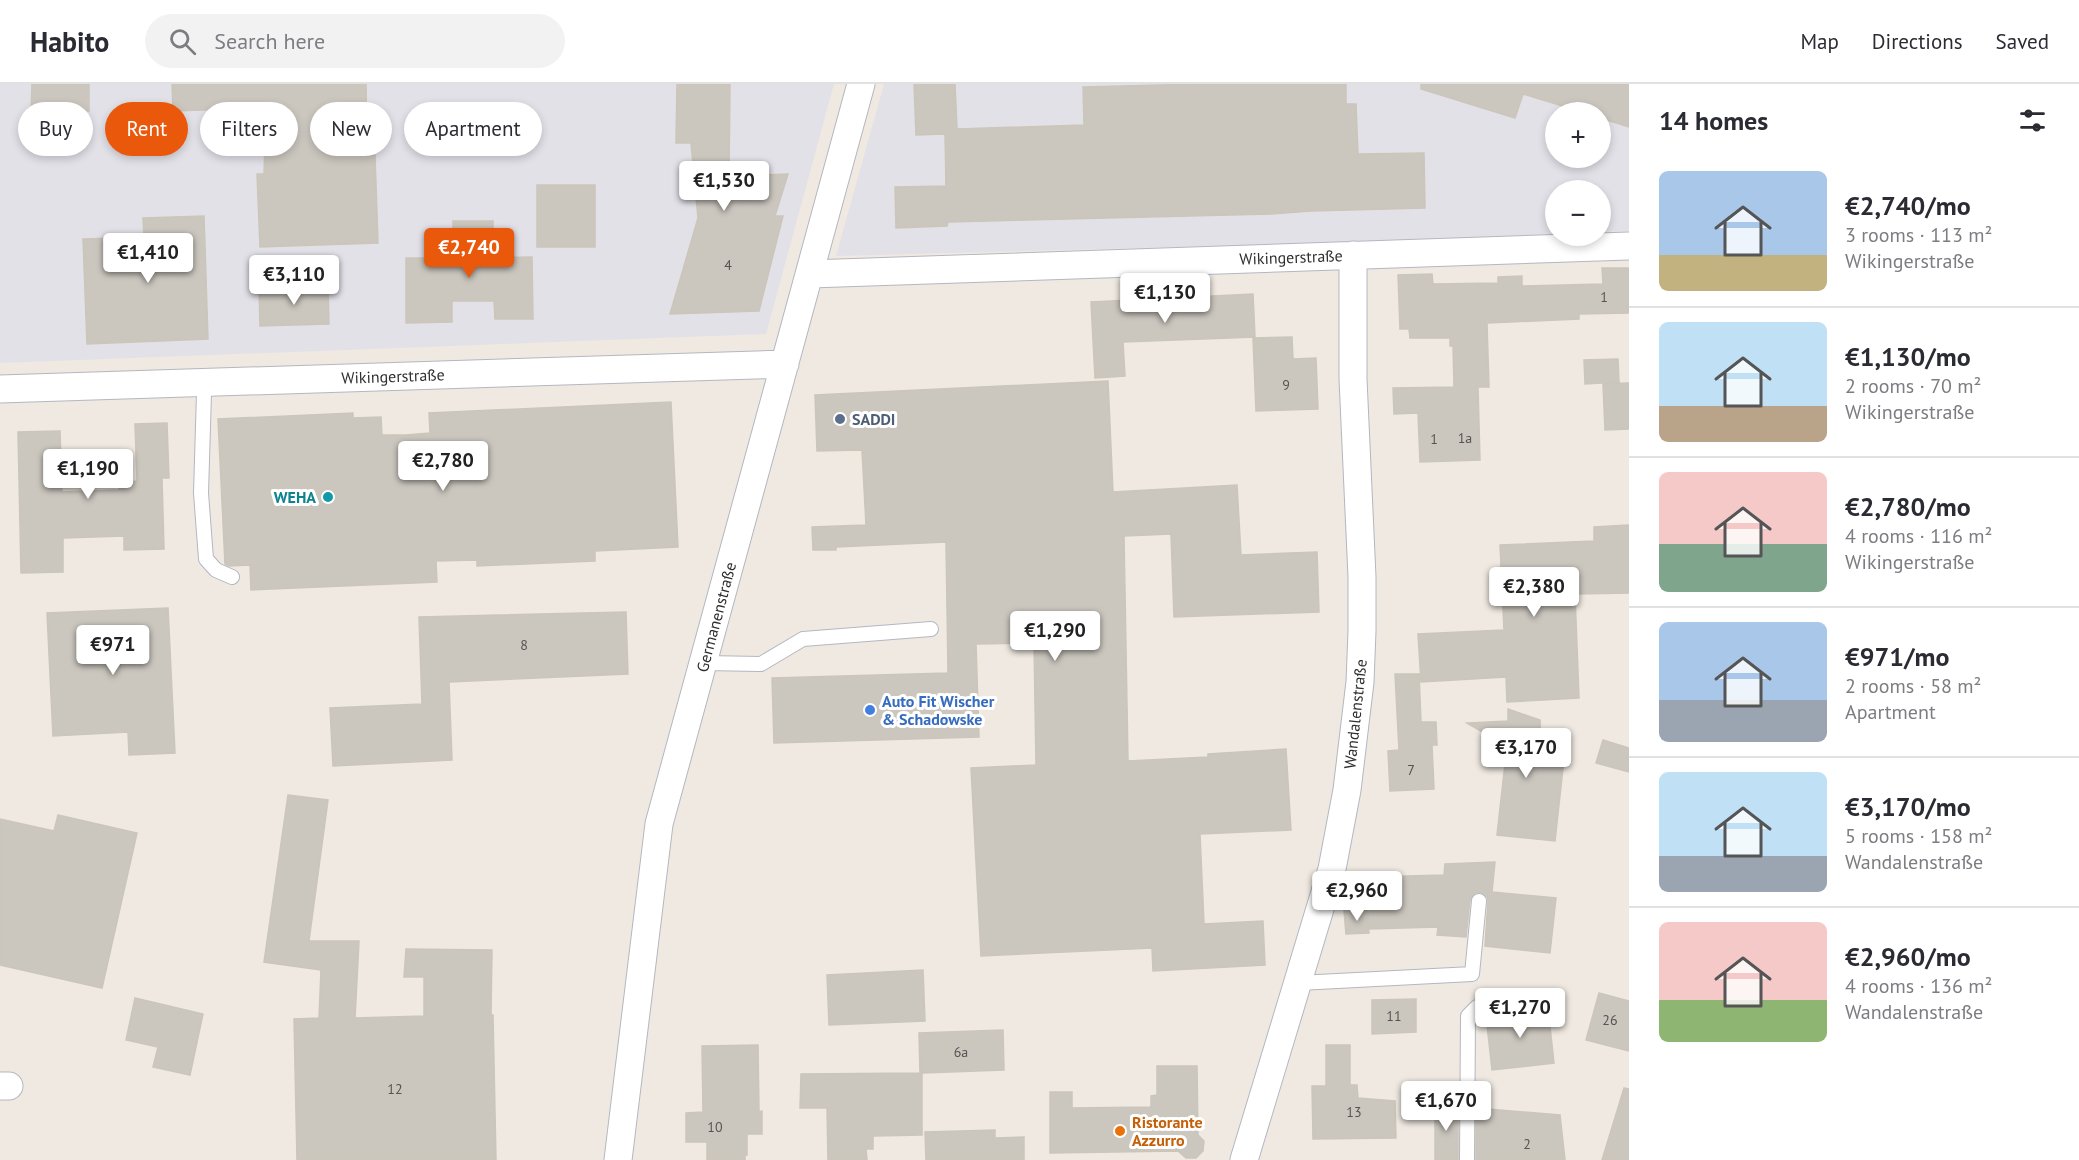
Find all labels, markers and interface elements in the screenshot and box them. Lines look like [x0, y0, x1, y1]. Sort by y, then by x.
search box [145, 14, 565, 68]
text: Habito [30, 23, 109, 60]
icon: search [166, 25, 199, 58]
text: Search here [214, 27, 325, 55]
text: Map [1800, 28, 1839, 55]
text: Directions [1872, 28, 1963, 55]
text: Saved [1996, 28, 2049, 55]
chip: Buy [18, 102, 93, 156]
chip: Rent [105, 102, 188, 156]
chip: Filters [200, 102, 298, 156]
chip: New [310, 102, 392, 156]
chip: Apartment [404, 102, 542, 156]
map controls [1545, 102, 1611, 246]
button: + [1545, 102, 1611, 168]
text: 14 homes [1659, 104, 1768, 137]
icon: filters [2016, 104, 2049, 137]
pin: €1,530 [675, 161, 773, 212]
text: €1,530 [693, 167, 755, 193]
button: − [1545, 180, 1611, 246]
text: €2,740/mo [1845, 189, 1971, 222]
icon: home [1707, 195, 1779, 267]
text: 3 rooms · 113 m² [1845, 222, 1992, 248]
pin: €2,740 [420, 228, 518, 279]
pin: €1,410 [99, 233, 197, 284]
text: €2,740 [438, 234, 500, 260]
text: €1,410 [117, 239, 179, 265]
street label: Wikingerstraße [1239, 245, 1343, 269]
text: Wikingerstraße [1845, 248, 1974, 274]
pin: €3,110 [245, 255, 343, 306]
house number: 4 [724, 256, 732, 274]
text: €3,110 [263, 261, 325, 287]
pin: €1,130 [1116, 273, 1214, 324]
text: €1,130 [1134, 279, 1196, 305]
house number: 1 [1600, 288, 1608, 306]
text: €1,130/mo [1845, 340, 1971, 373]
icon: home [1707, 346, 1779, 418]
street label: Wikingerstraße [341, 364, 445, 388]
text: 2 rooms · 70 m² [1845, 373, 1981, 399]
house number: 9 [1282, 376, 1290, 394]
text: Wikingerstraße [1845, 399, 1974, 425]
place label: SADDI [852, 409, 895, 429]
marker: SADDI [833, 412, 847, 426]
house number: 1a [1458, 429, 1472, 447]
house number: 1 [1430, 430, 1438, 448]
pin: €2,780 [394, 441, 492, 492]
text: €2,780 [412, 447, 474, 473]
pin: €1,190 [39, 449, 137, 500]
text: €1,190 [57, 455, 119, 481]
place label: WEHA [274, 487, 316, 507]
marker: WEHA [321, 490, 335, 504]
text: €2,780/mo [1845, 490, 1971, 523]
icon: home [1707, 496, 1779, 568]
text: 4 rooms · 116 m² [1845, 523, 1992, 549]
text: Wikingerstraße [1845, 549, 1974, 575]
street label: Germanenstraße [692, 560, 740, 674]
pin: €2,380 [1485, 567, 1583, 618]
text: €2,380 [1503, 573, 1565, 599]
pin: €1,290 [1006, 611, 1104, 662]
text: €1,290 [1024, 617, 1086, 643]
pin: €971 [77, 625, 149, 676]
text: €971 [90, 631, 136, 657]
house number: 8 [520, 636, 528, 654]
text: €971/mo [1845, 640, 1949, 673]
icon: home [1707, 646, 1779, 718]
street label: Wandalenstraße [1339, 658, 1371, 770]
text: 2 rooms · 58 m² [1845, 673, 1981, 699]
place label: Auto Fit Wischer & Schadowske [882, 691, 995, 729]
text: Apartment [1845, 699, 1936, 725]
marker: Auto Fit Wischer & Schadowske [863, 703, 877, 717]
pin: €3,170 [1477, 728, 1575, 779]
text: €3,170 [1495, 734, 1557, 760]
house number: 7 [1407, 761, 1415, 779]
text: €3,170/mo [1845, 790, 1971, 823]
icon: home [1707, 796, 1779, 868]
text: 5 rooms · 158 m² [1845, 823, 1992, 849]
text: Wandalenstraße [1845, 849, 1983, 875]
pin: €2,960 [1308, 871, 1406, 922]
text: €2,960 [1326, 877, 1388, 903]
text: €2,960/mo [1845, 940, 1971, 973]
icon: home [1707, 946, 1779, 1018]
text: 4 rooms · 136 m² [1845, 973, 1992, 999]
pin: €1,270 [1471, 988, 1569, 1039]
text: €1,270 [1489, 994, 1551, 1020]
text: Wandalenstraße [1845, 999, 1983, 1025]
house number: 11 [1386, 1007, 1402, 1025]
house number: 26 [1602, 1011, 1618, 1029]
house number: 6a [954, 1043, 968, 1061]
house number: 12 [387, 1080, 403, 1098]
pin: €1,670 [1397, 1081, 1495, 1132]
text: €1,670 [1415, 1087, 1477, 1113]
house number: 13 [1346, 1103, 1362, 1121]
place label: Ristorante Azzurro [1132, 1112, 1203, 1150]
house number: 10 [707, 1118, 723, 1136]
marker: Ristorante Azzurro [1113, 1124, 1127, 1138]
house number: 2 [1523, 1135, 1531, 1153]

